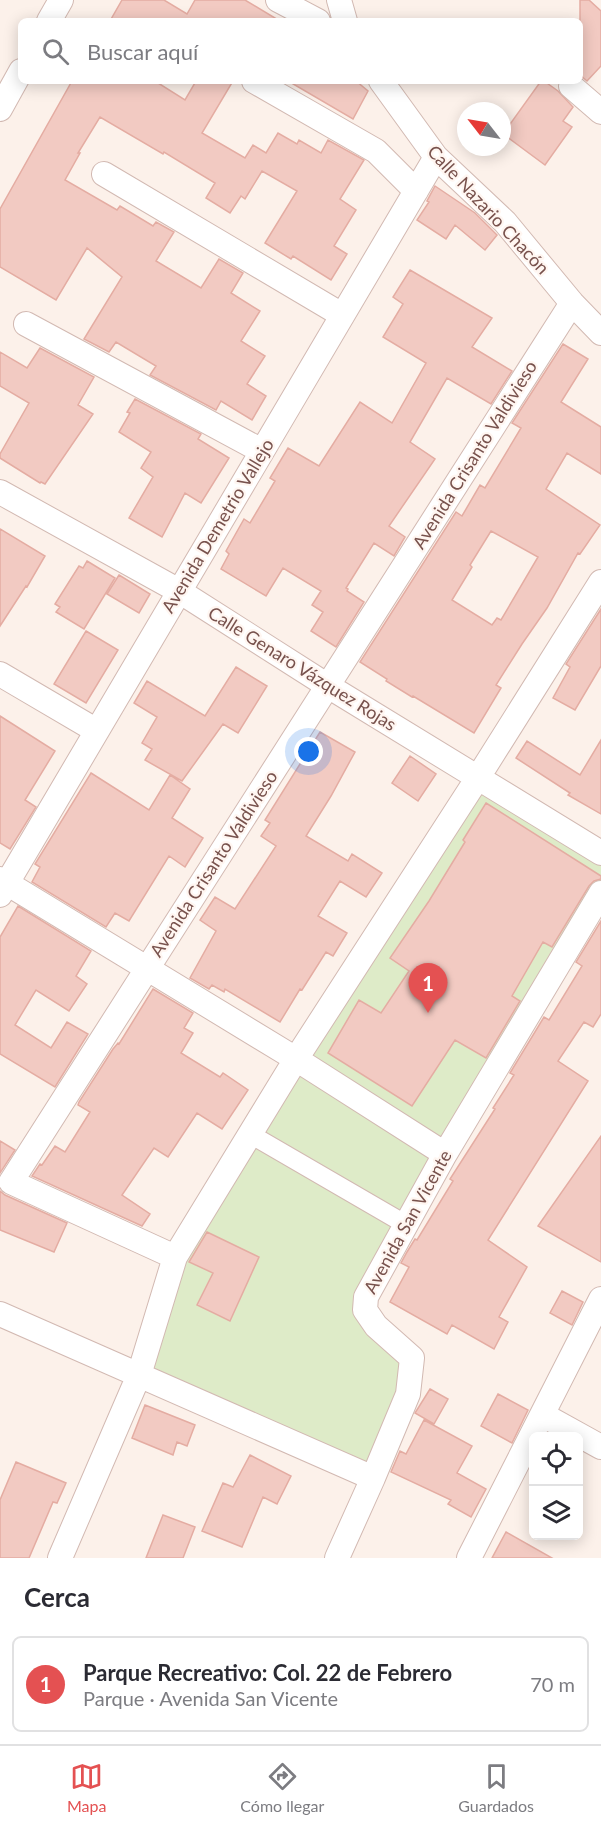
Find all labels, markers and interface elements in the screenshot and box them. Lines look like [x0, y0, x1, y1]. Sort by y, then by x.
search box [18, 18, 583, 84]
icon: search [39, 35, 72, 68]
text: Buscar aquí [87, 38, 198, 65]
north arrow [457, 102, 511, 156]
street label: Calle Nazario Chacón [423, 140, 554, 278]
street label: Avenida Crisanto Valdivieso [407, 356, 541, 553]
street label: Avenida Demetrio Vallejo [156, 434, 278, 617]
street label: Calle Genaro Vázquez Rojas [204, 601, 401, 735]
your location [294, 737, 323, 766]
street label: Avenida Crisanto Valdivieso [145, 766, 282, 961]
pin: 1 [408, 964, 448, 1013]
street label: Avenida San Vicente [359, 1146, 456, 1297]
map controls [529, 1432, 583, 1540]
button: locate [529, 1432, 583, 1486]
button: layers [529, 1486, 583, 1540]
text: Cerca [24, 1581, 90, 1613]
text: Parque Recreativo: Col. 22 de Febrero [83, 1659, 452, 1686]
text: 1 [40, 1672, 51, 1696]
text: 70 m [530, 1672, 575, 1696]
text: Parque · Avenida San Vicente [83, 1686, 338, 1710]
tab: Mapa [67, 1760, 106, 1815]
tab: Cómo llegar [240, 1760, 324, 1815]
tab: Guardados [458, 1760, 534, 1815]

